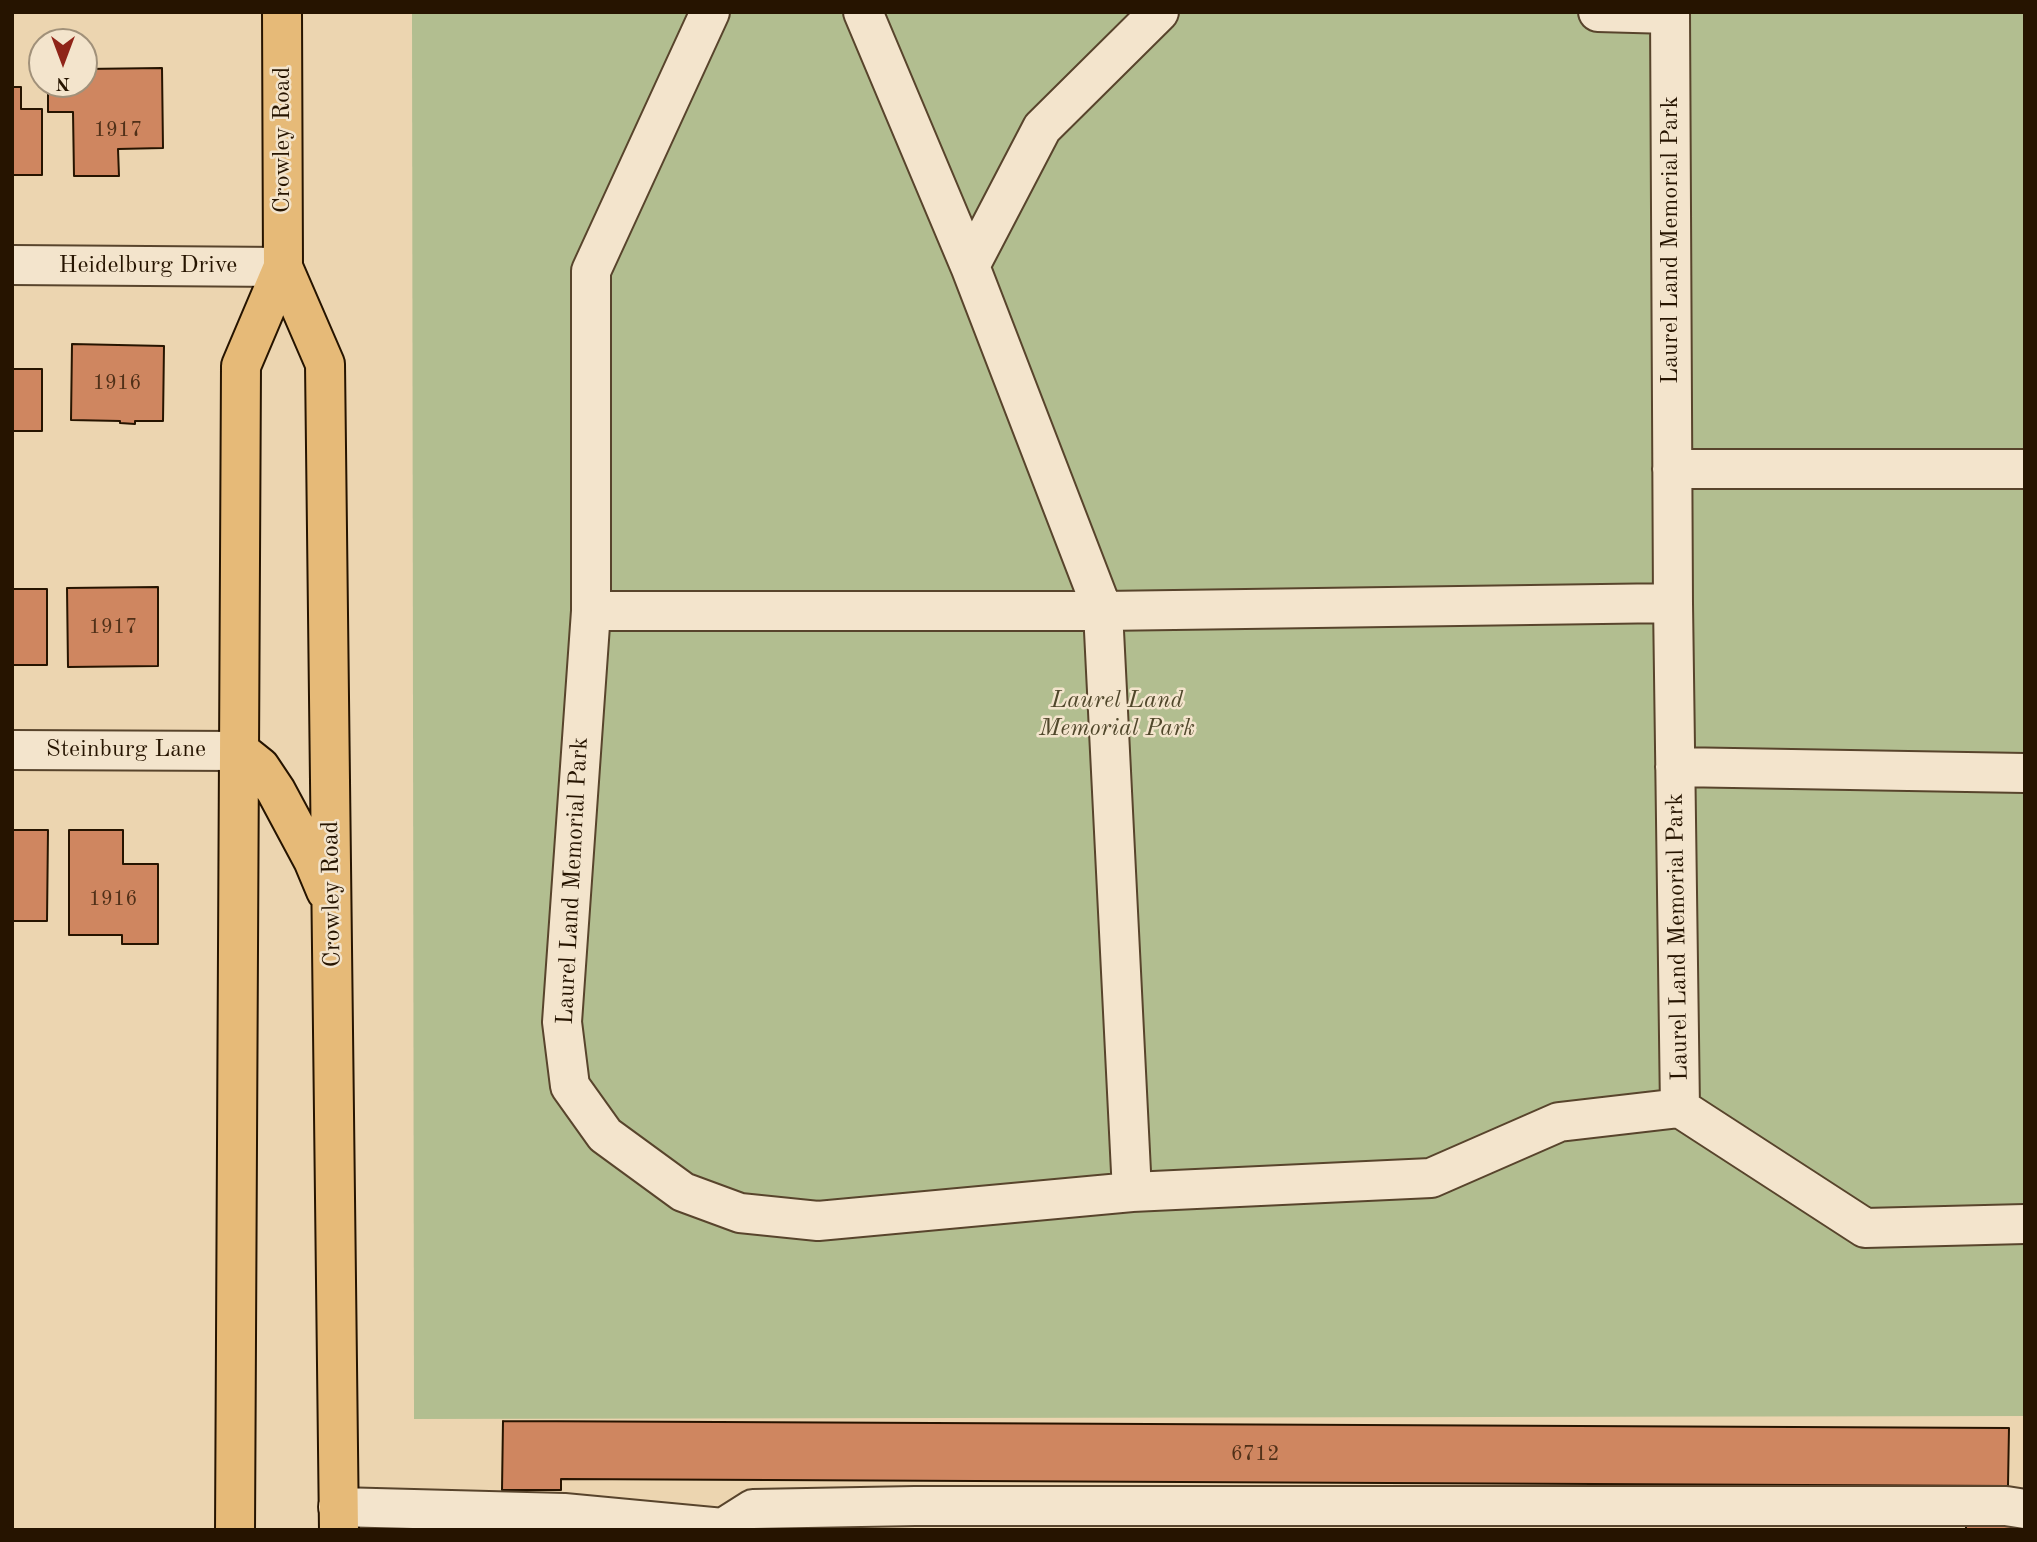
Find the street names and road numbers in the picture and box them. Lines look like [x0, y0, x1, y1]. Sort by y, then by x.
street label: Crowley Road [269, 67, 297, 213]
street label: Laurel Land Memorial Park [1657, 96, 1685, 384]
street label: Heidelburg Drive [59, 252, 237, 280]
street label: Steinburg Lane [46, 736, 206, 764]
street label: Laurel Land Memorial Park [551, 736, 595, 1026]
street label: Laurel Land Memorial Park [1661, 793, 1695, 1081]
street label: Crowley Road [316, 821, 348, 967]

